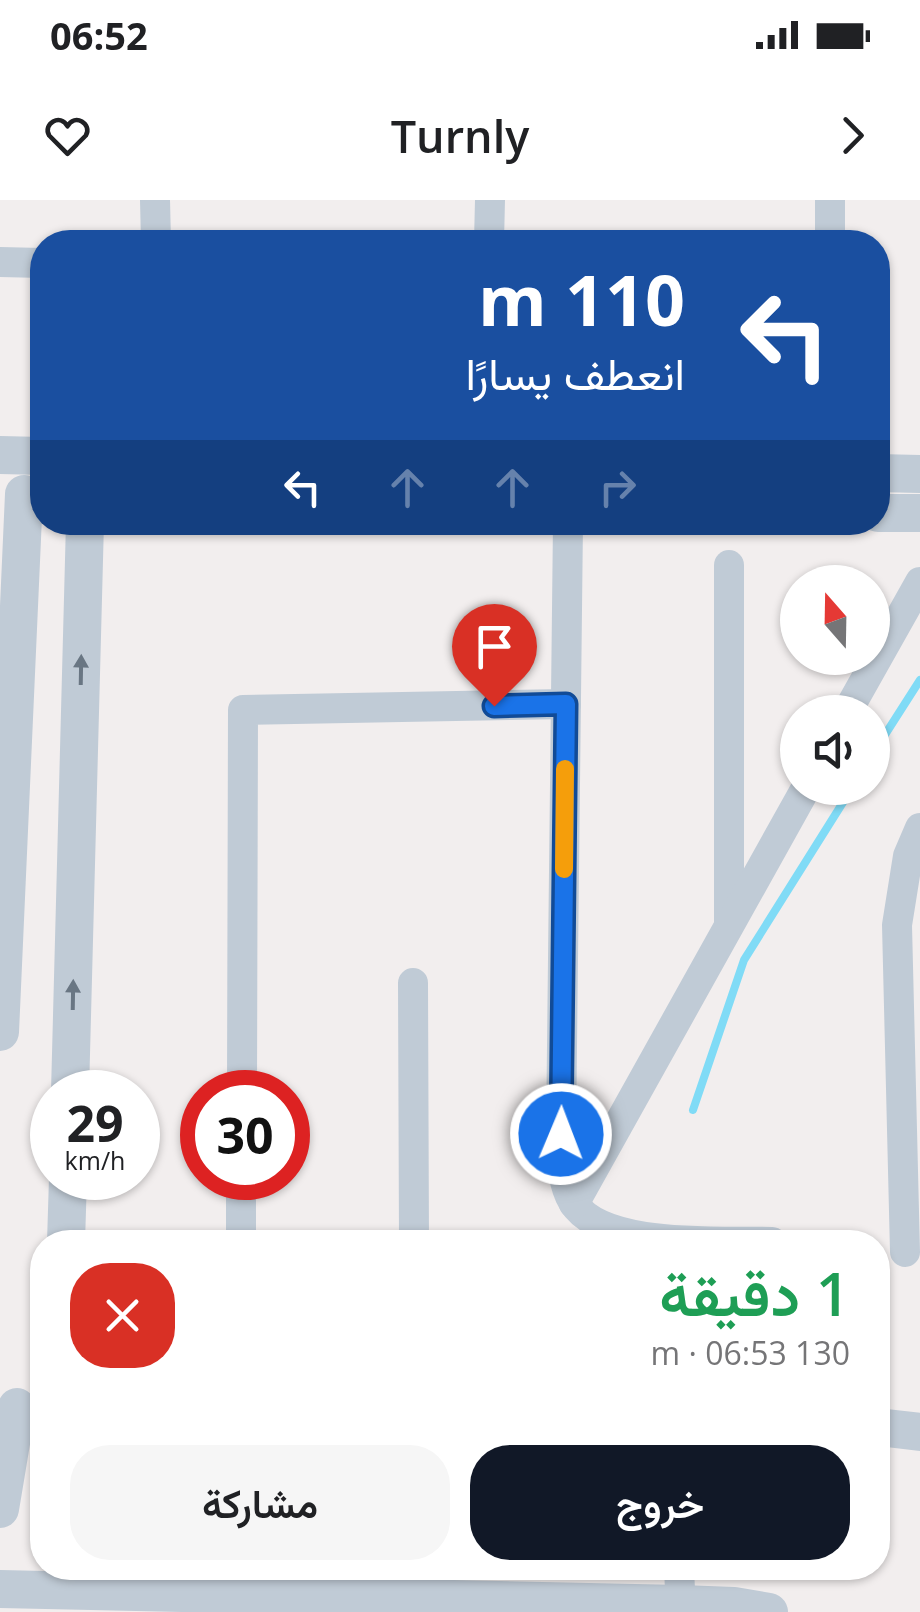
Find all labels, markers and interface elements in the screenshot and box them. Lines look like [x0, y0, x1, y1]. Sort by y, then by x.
text: 06:52 [50, 9, 148, 61]
text: Turnly [391, 105, 529, 166]
icon: heart [40, 108, 95, 163]
icon: forward [825, 108, 880, 163]
text: 110 m [478, 251, 685, 347]
icon: left [720, 270, 850, 400]
text: انعطف يسارًا [466, 342, 685, 403]
icon: left [275, 460, 330, 515]
icon: ahead [380, 460, 435, 515]
icon: ahead [485, 460, 540, 515]
icon: right [590, 460, 645, 515]
north arrow [780, 565, 890, 675]
map controls [780, 565, 890, 805]
pin [452, 604, 537, 707]
icon: arrive [467, 619, 522, 674]
one-way arrow [73, 654, 89, 686]
button: sound [780, 695, 890, 805]
one-way arrow [65, 979, 81, 1011]
speed limit sign: 30 [180, 1070, 310, 1200]
position arrow [509, 1082, 613, 1186]
text: 29 [66, 1089, 124, 1157]
text: km/h [65, 1143, 125, 1177]
text: 1 دقيقة [659, 1252, 850, 1334]
button: close [70, 1263, 175, 1368]
text: 130 m · 06:53 [651, 1331, 850, 1374]
button: مشاركة [70, 1445, 450, 1560]
button: خروج [470, 1445, 850, 1560]

